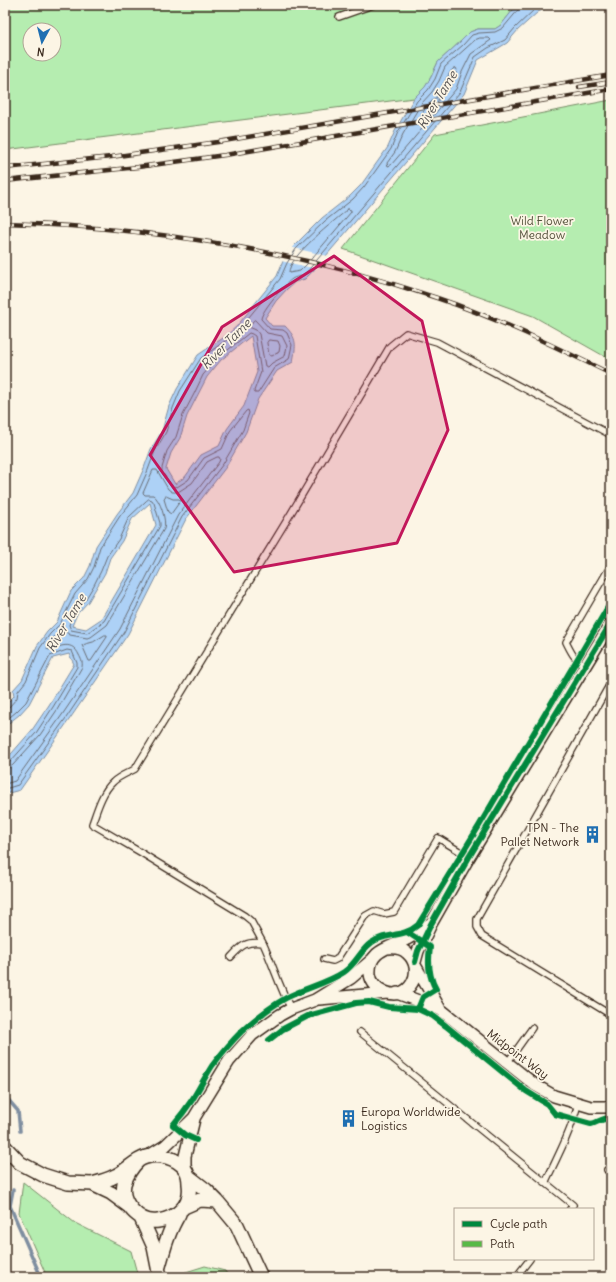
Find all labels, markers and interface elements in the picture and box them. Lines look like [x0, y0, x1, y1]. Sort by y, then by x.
north arrow [22, 22, 62, 62]
text: N [36, 45, 45, 59]
water label: River Tame [413, 67, 461, 132]
park label: Wild Flower Meadow [510, 213, 574, 242]
water label: River Tame [197, 314, 256, 373]
water label: River Tame [42, 590, 90, 655]
place label: TPN - The Pallet Network [501, 820, 579, 849]
building icon: TPN - The Pallet Network [582, 824, 602, 844]
street label: Midpoint Way [484, 1026, 552, 1082]
place label: Europa Worldwide Logistics [361, 1104, 460, 1133]
building icon: Europa Worldwide Logistics [338, 1108, 358, 1128]
legend [454, 1208, 594, 1260]
text: Cycle path [490, 1216, 547, 1231]
text: Path [490, 1236, 515, 1251]

